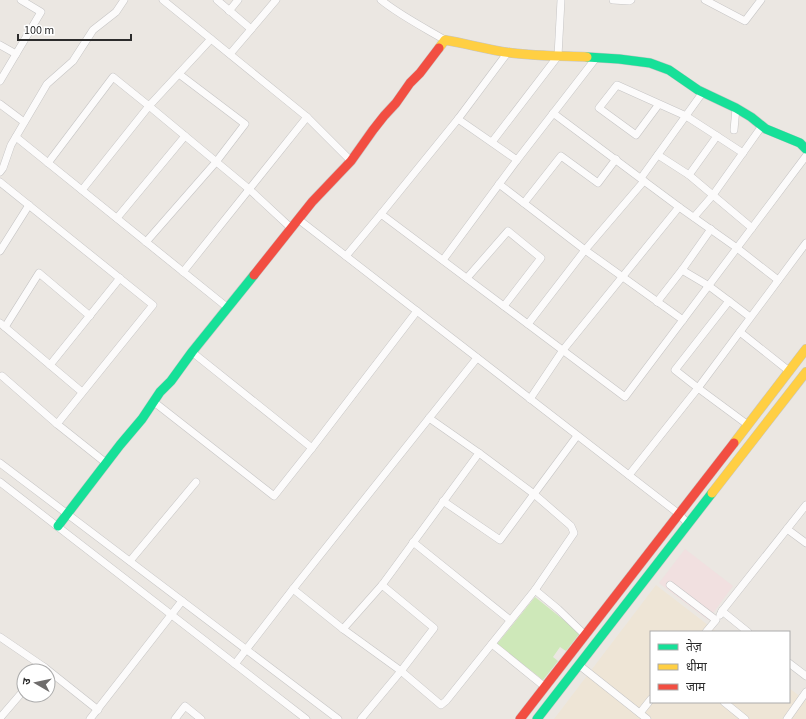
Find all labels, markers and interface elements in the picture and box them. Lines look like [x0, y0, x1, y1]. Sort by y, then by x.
scale bar [18, 16, 131, 42]
text: 100 m [24, 22, 54, 39]
legend [650, 631, 790, 703]
text: तेज़ [686, 639, 703, 656]
text: धीमा [686, 659, 708, 676]
north arrow [16, 663, 56, 703]
text: उ [19, 677, 35, 686]
text: जाम [686, 679, 706, 696]

